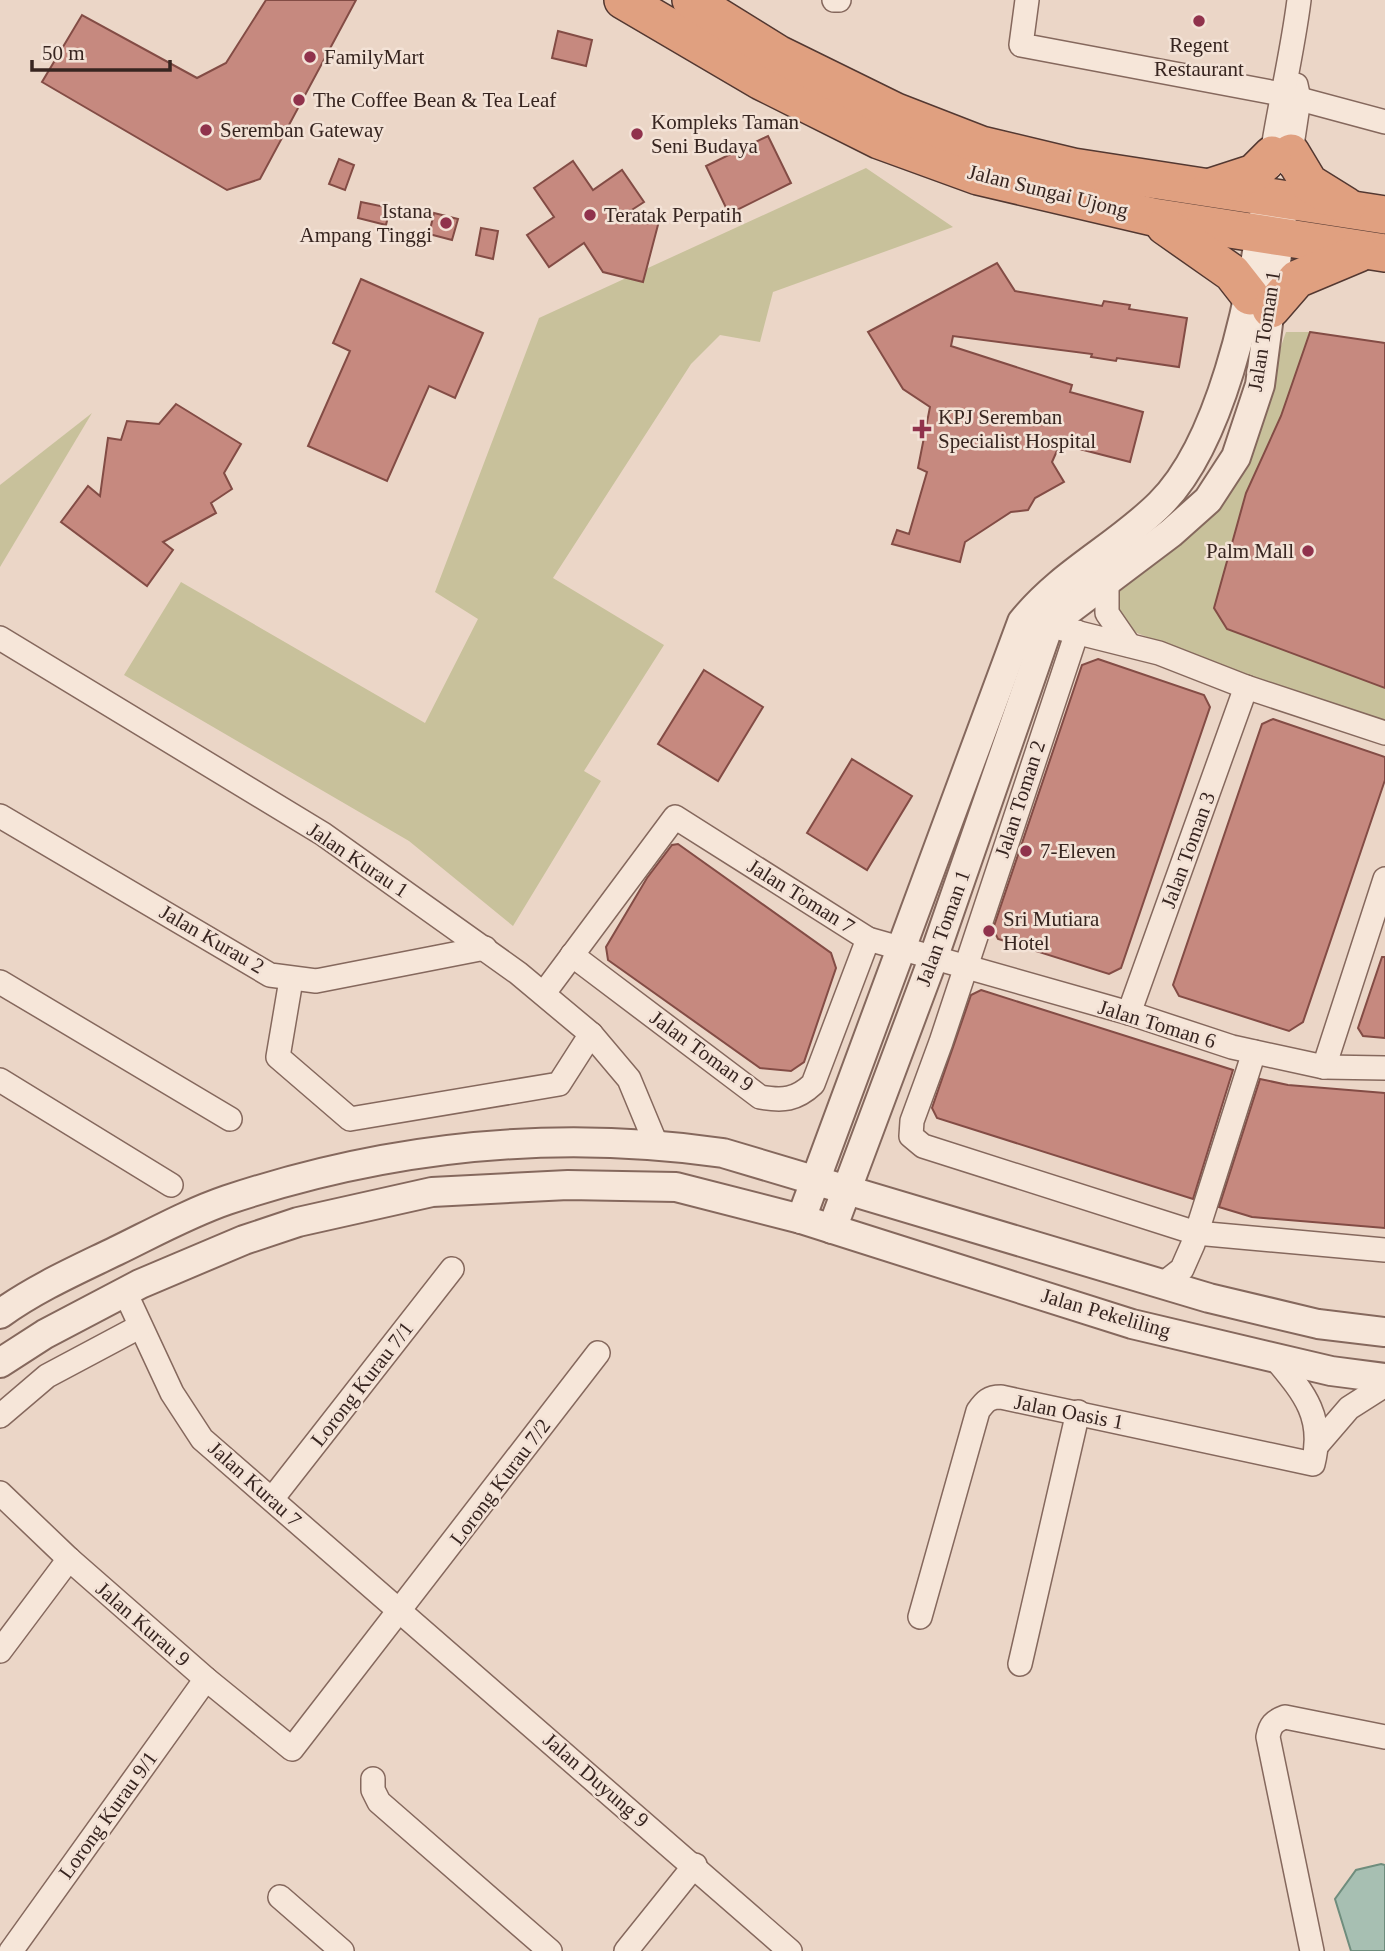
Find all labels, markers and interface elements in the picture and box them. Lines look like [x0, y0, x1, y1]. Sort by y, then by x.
marker: Regent Restaurant [1191, 13, 1207, 29]
scale bar [32, 28, 170, 72]
place label: Regent Restaurant [1154, 33, 1244, 81]
text: 50 m [42, 41, 85, 65]
place label: FamilyMart [324, 45, 424, 69]
marker: FamilyMart [302, 49, 318, 65]
place label: The Coffee Bean & Tea Leaf [313, 88, 556, 112]
marker: The Coffee Bean & Tea Leaf [291, 92, 307, 108]
place label: Kompleks Taman Seni Budaya [651, 110, 800, 158]
place label: Seremban Gateway [220, 118, 384, 142]
marker: Seremban Gateway [198, 122, 214, 138]
marker: Kompleks Taman Seni Budaya [629, 126, 645, 142]
street label: Jalan Sungai Ujong [965, 159, 1131, 223]
place label: Istana Ampang Tinggi [300, 199, 433, 247]
place label: Teratak Perpatih [604, 203, 742, 227]
marker: Teratak Perpatih [582, 207, 598, 223]
marker: Istana Ampang Tinggi [438, 215, 454, 231]
street label: Jalan Toman 1 [1243, 269, 1285, 393]
place label: KPJ Seremban Specialist Hospital [938, 405, 1096, 453]
marker: KPJ Seremban Specialist Hospital [912, 419, 932, 439]
place label: Palm Mall [1206, 539, 1294, 563]
marker: Palm Mall [1300, 543, 1316, 559]
street label: Jalan Toman 2 [990, 737, 1050, 861]
street label: Jalan Toman 3 [1156, 789, 1220, 911]
street label: Jalan Kurau 1 [303, 817, 413, 903]
place label: 7-Eleven [1040, 839, 1116, 863]
marker: 7-Eleven [1018, 843, 1034, 859]
street label: Jalan Toman 7 [743, 854, 859, 938]
street label: Jalan Toman 1 [911, 867, 975, 989]
street label: Jalan Kurau 2 [155, 899, 269, 979]
place label: Sri Mutiara Hotel [1003, 907, 1100, 955]
marker: Sri Mutiara Hotel [981, 923, 997, 939]
street label: Jalan Toman 6 [1095, 995, 1219, 1053]
street label: Jalan Toman 9 [646, 1005, 758, 1097]
street label: Jalan Pekeliling [1038, 1283, 1174, 1343]
street label: Lorong Kurau 7/1 [306, 1317, 418, 1451]
street label: Jalan Oasis 1 [1012, 1390, 1126, 1434]
street label: Lorong Kurau 7/2 [445, 1414, 555, 1550]
street label: Jalan Kurau 7 [204, 1436, 306, 1532]
street label: Jalan Kurau 9 [91, 1577, 195, 1671]
street label: Jalan Duyung 9 [538, 1728, 654, 1832]
street label: Lorong Kurau 9/1 [54, 1747, 162, 1883]

